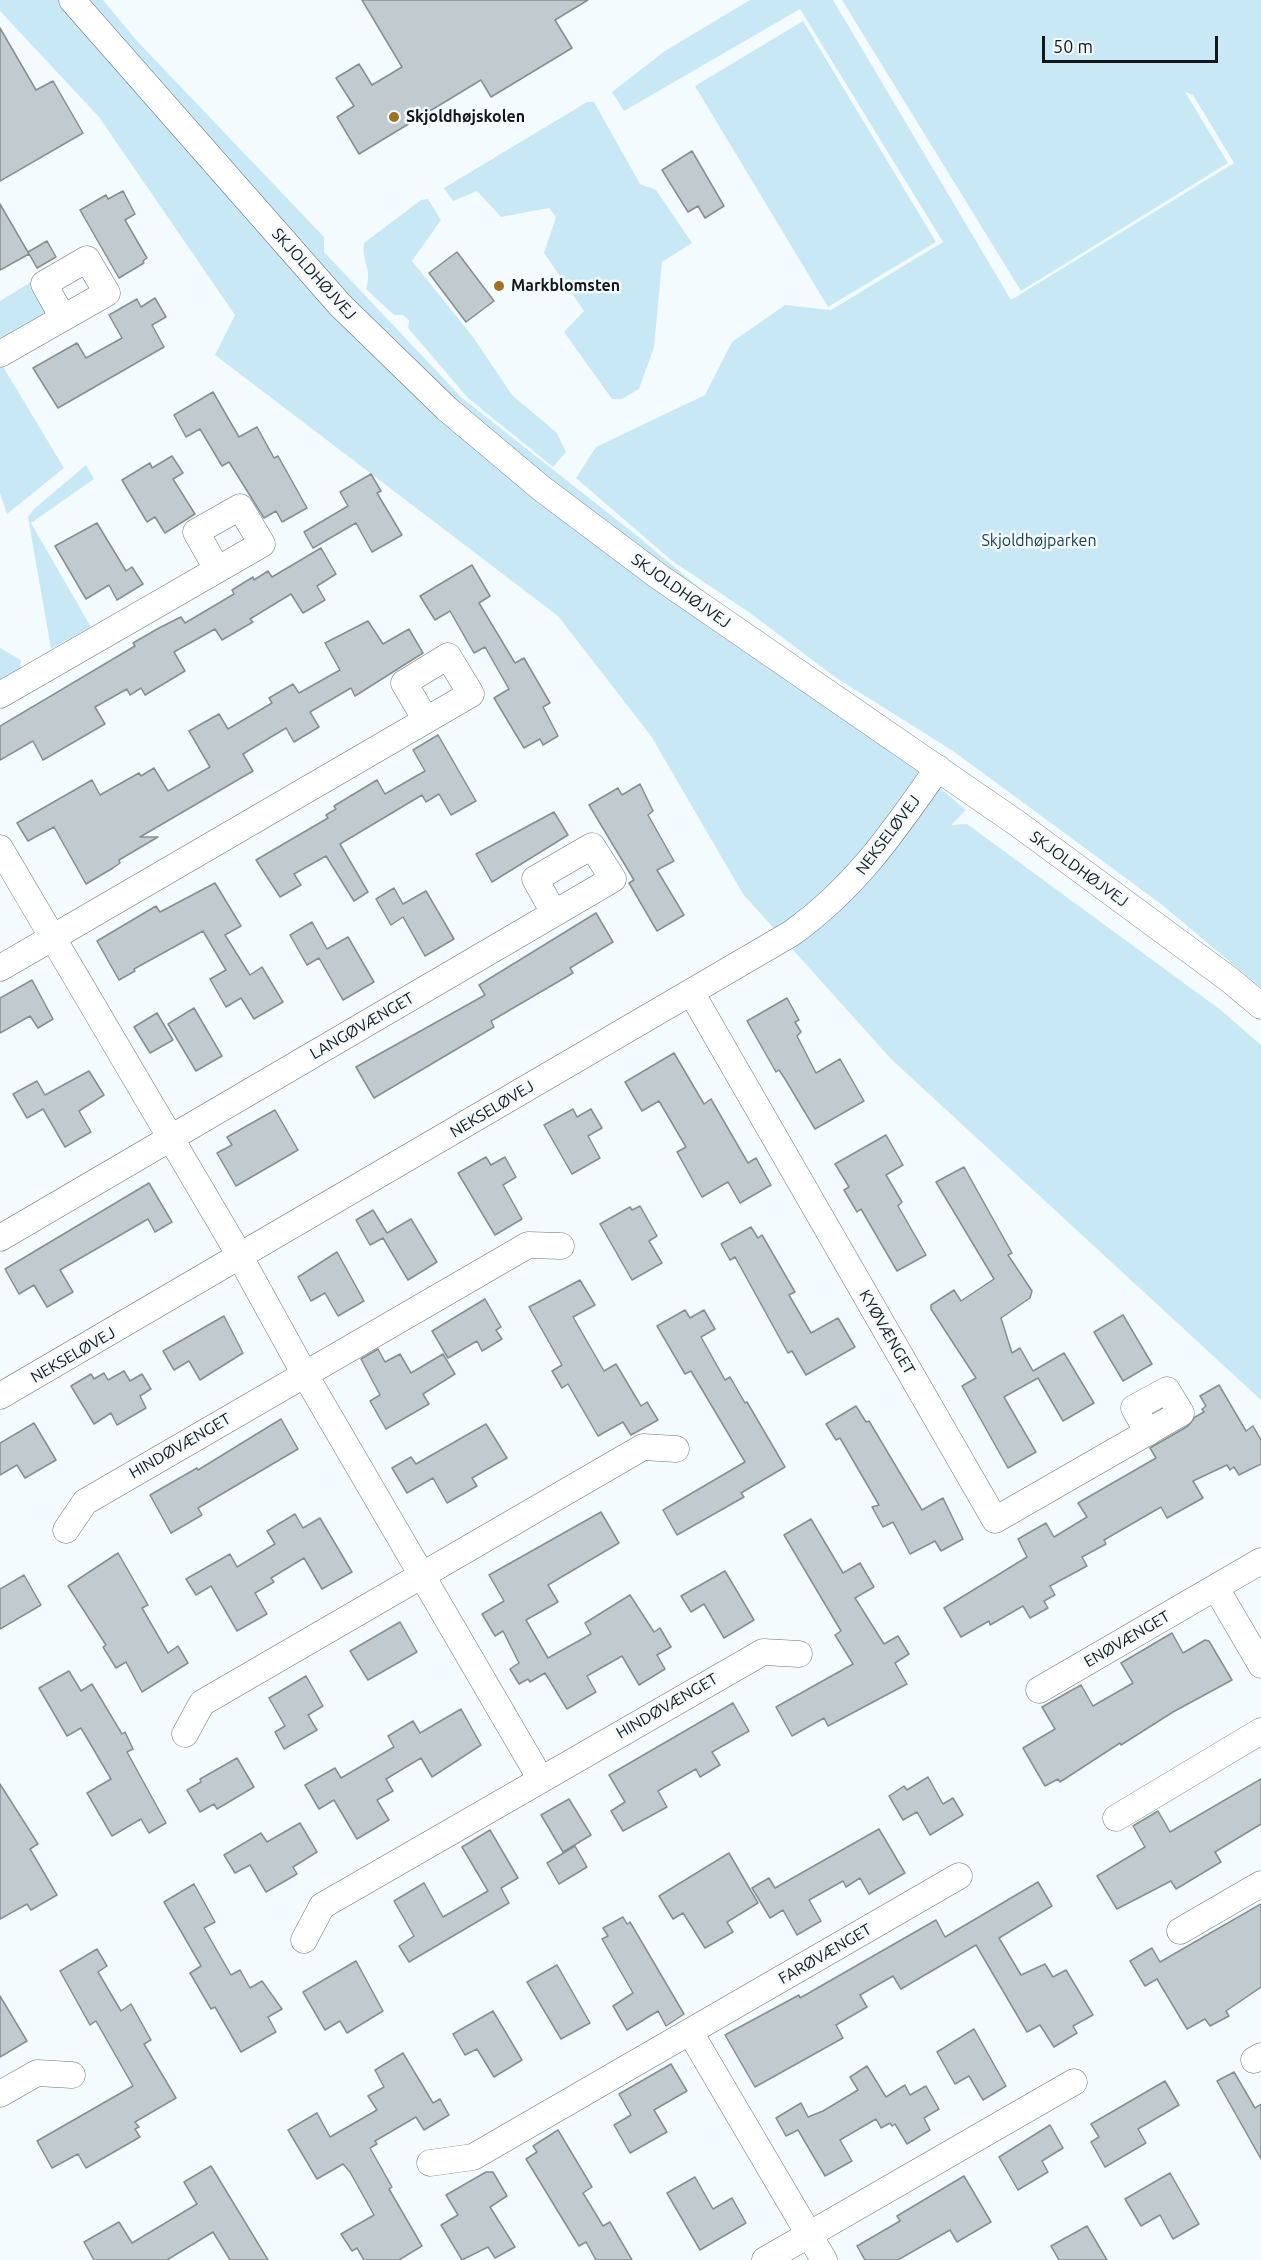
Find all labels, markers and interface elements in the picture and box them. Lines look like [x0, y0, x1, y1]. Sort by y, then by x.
scale bar [1045, 24, 1220, 62]
text: 50 m [1053, 36, 1093, 56]
place label: Skjoldhøjskolen [406, 107, 525, 127]
marker: Skjoldhøjskolen [387, 110, 401, 124]
street label: SKJOLDHØJVEJ [268, 224, 360, 324]
place label: Markblomsten [511, 276, 620, 296]
marker: Markblomsten [492, 279, 506, 293]
park label: Skjoldhøjparken [981, 531, 1097, 551]
street label: SKJOLDHØJVEJ [628, 550, 734, 632]
street label: NEKSELØVEJ [852, 791, 924, 879]
street label: SKJOLDHØJVEJ [1026, 827, 1132, 911]
street label: LANGØVÆNGET [307, 988, 417, 1064]
street label: NEKSELØVEJ [446, 1076, 538, 1142]
street label: KYØVÆNGET [855, 1286, 919, 1378]
street label: NEKSELØVEJ [27, 1323, 119, 1387]
street label: HINDØVÆNGET [126, 1409, 234, 1483]
street label: ENØVÆNGET [1081, 1607, 1173, 1671]
street label: HINDØVÆNGET [613, 1669, 721, 1743]
street label: FARØVÆNGET [775, 1920, 875, 1988]

